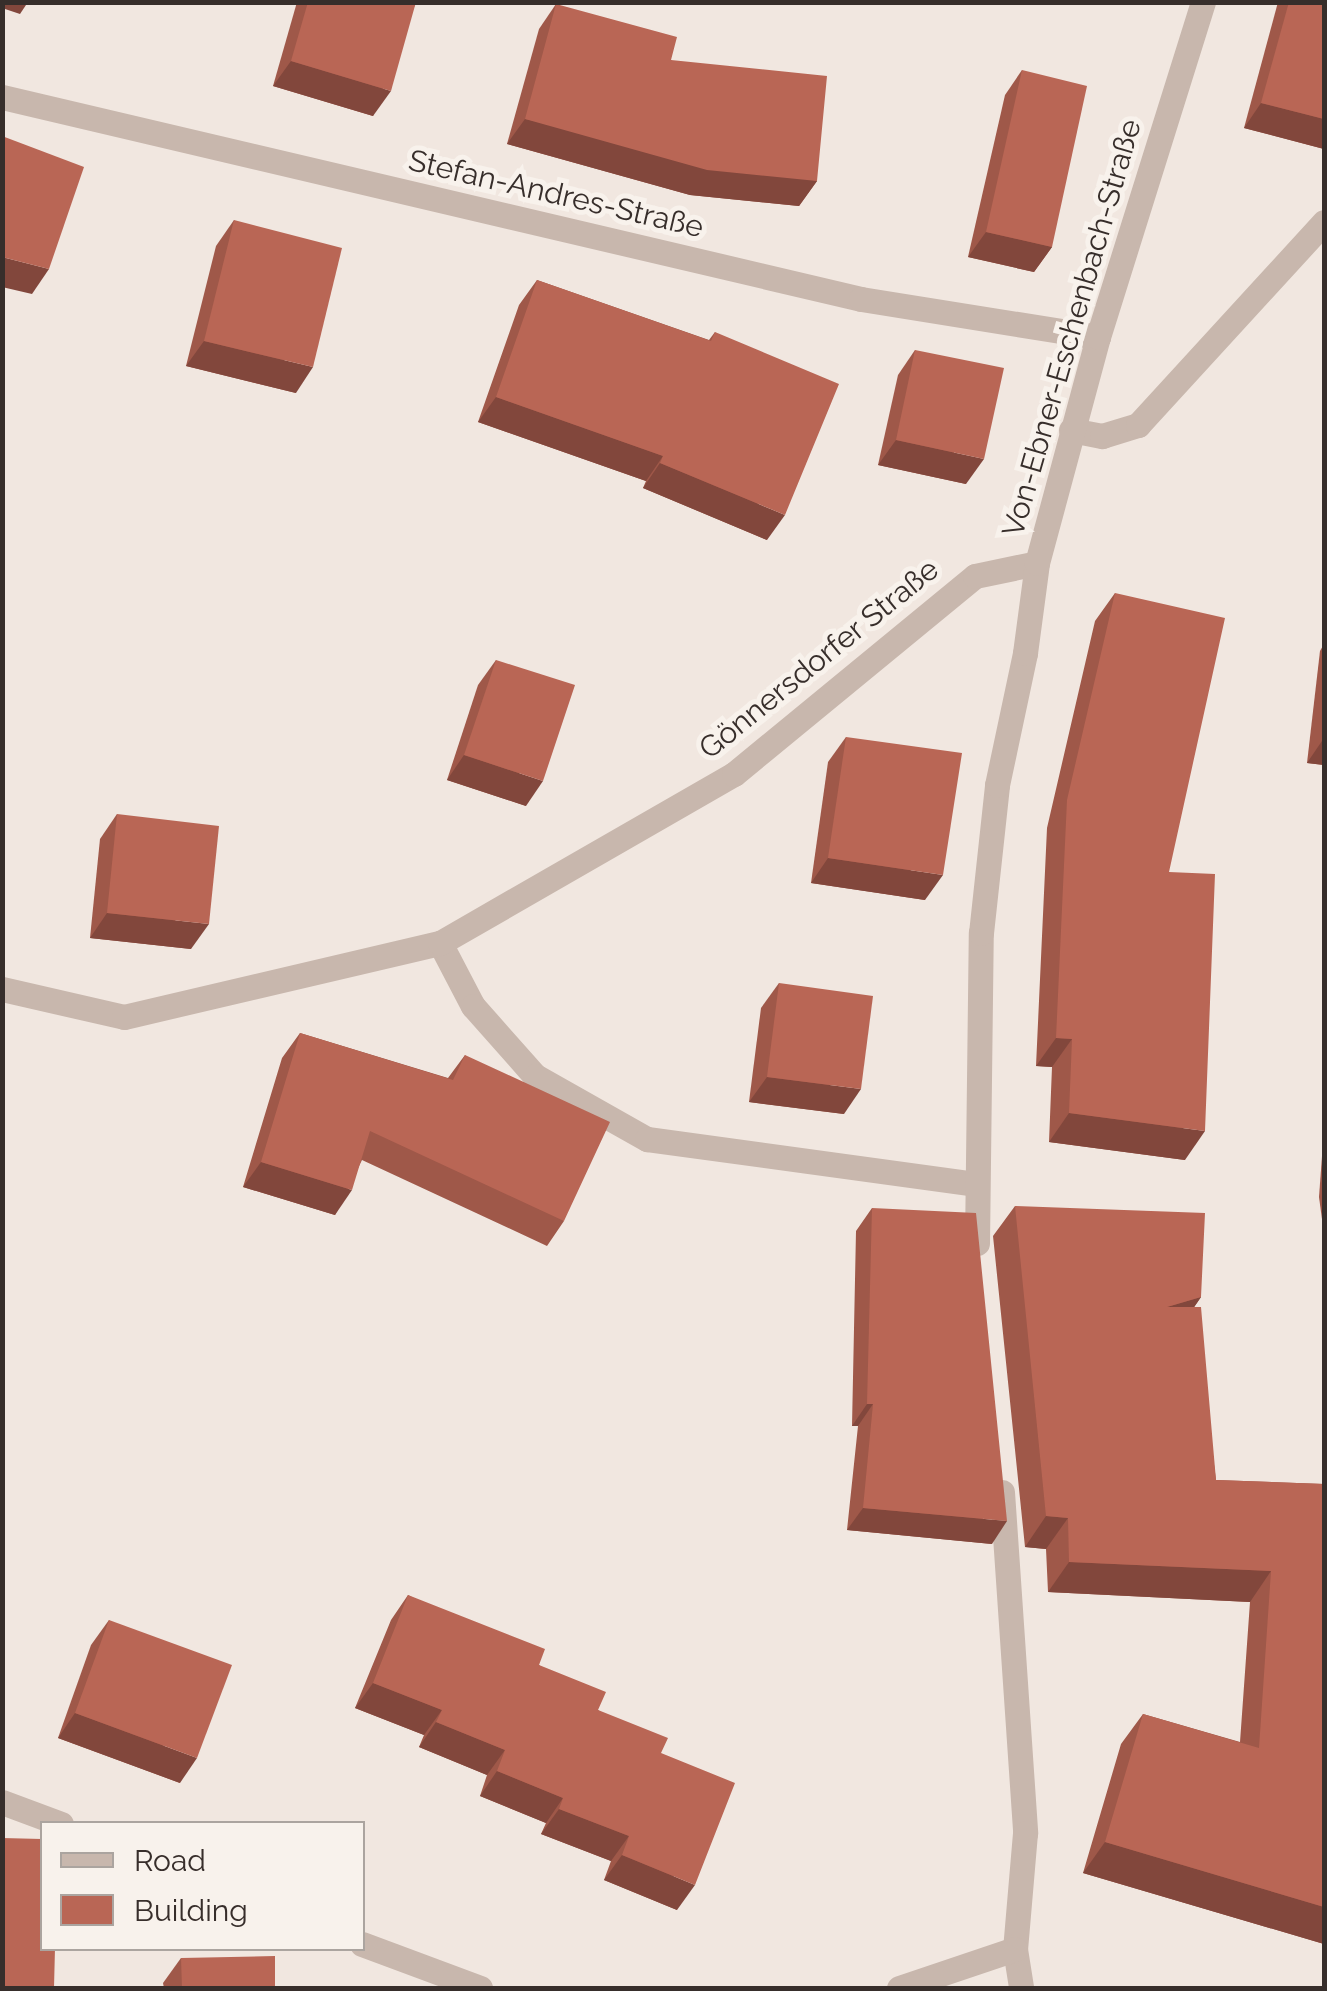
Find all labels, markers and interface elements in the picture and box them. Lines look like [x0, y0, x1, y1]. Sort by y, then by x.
street label: Von-Ebner-Eschenbach-Straße [995, 115, 1149, 541]
street label: Stefan-Andres-Straße [405, 143, 707, 245]
street label: Gönnersdorfer Straße [692, 551, 946, 767]
legend [40, 1821, 365, 1951]
text: Road [134, 1843, 206, 1878]
text: Building [134, 1893, 248, 1928]

